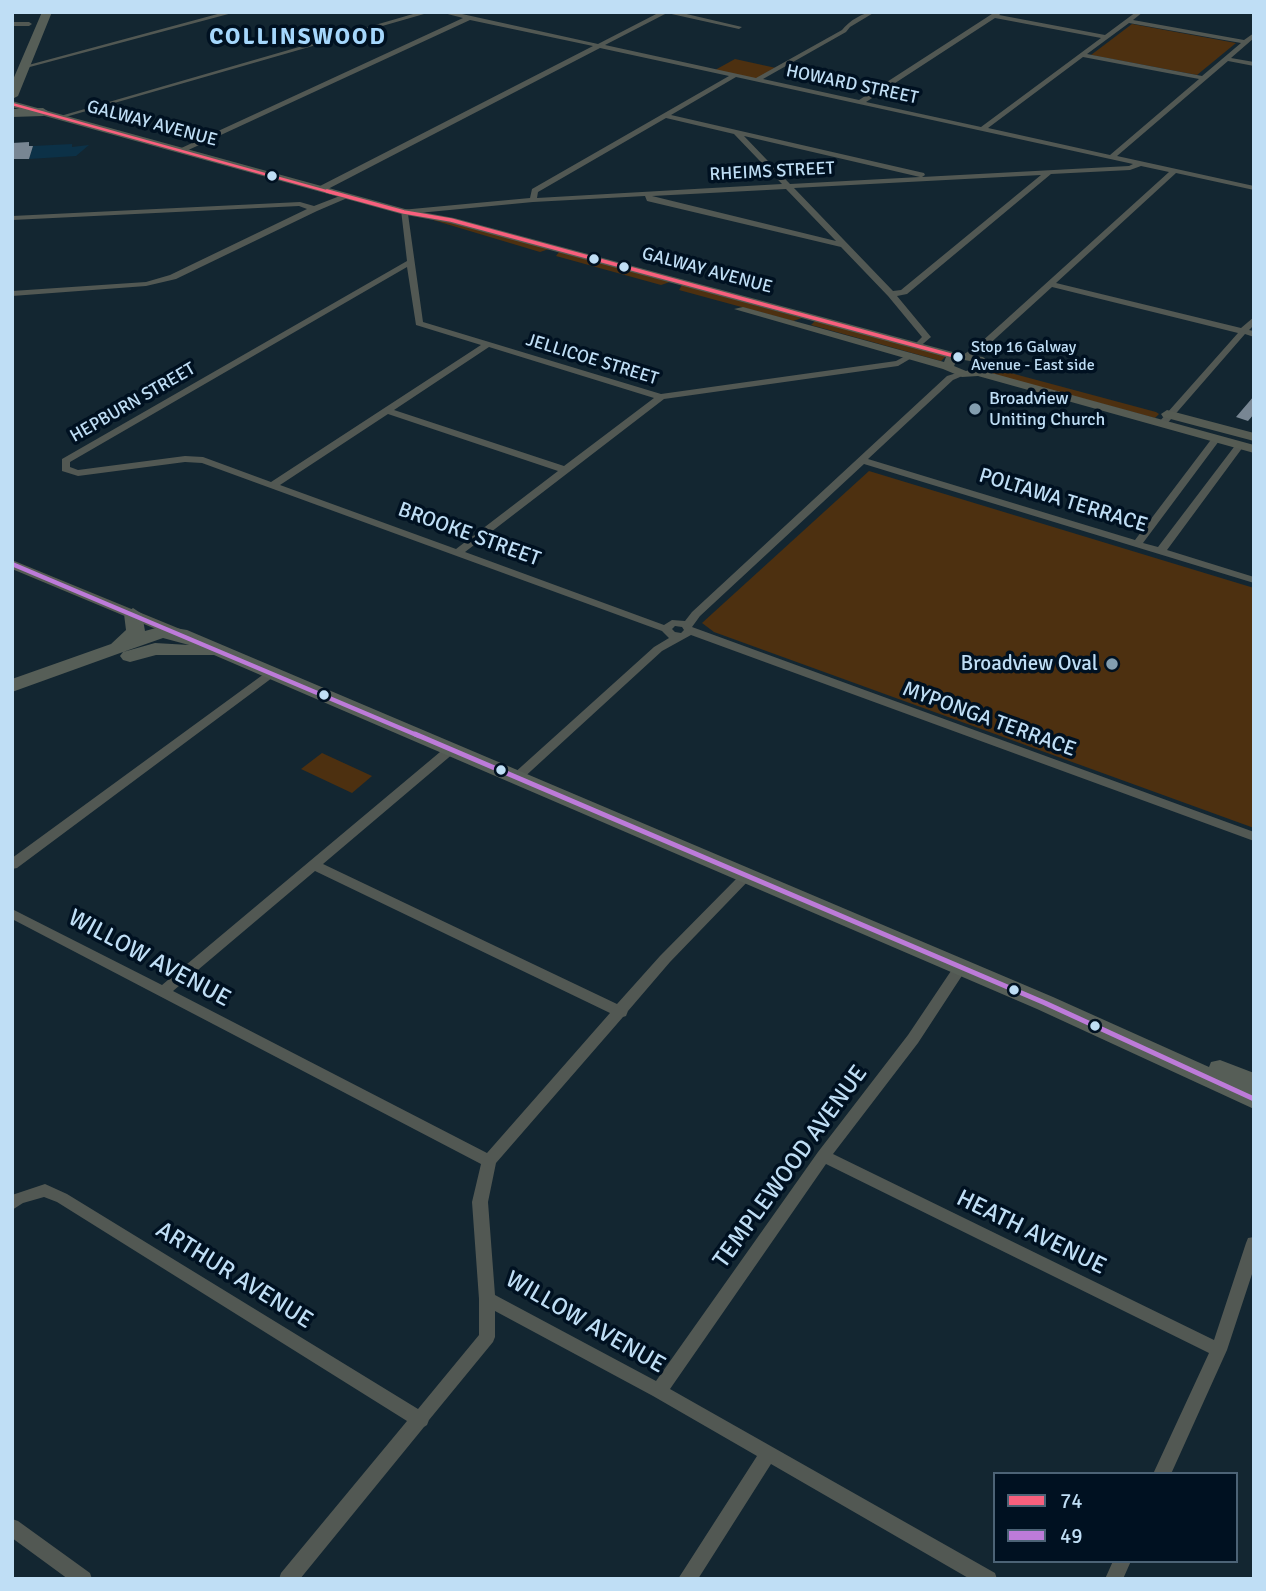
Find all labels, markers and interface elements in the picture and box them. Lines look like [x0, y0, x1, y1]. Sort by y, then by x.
district label: COLLINSWOOD [211, 24, 385, 52]
street label: HOWARD STREET [784, 60, 920, 110]
street label: GALWAY AVENUE [84, 96, 220, 152]
street label: RHEIMS STREET [709, 158, 835, 186]
unlabelled marker [265, 169, 279, 183]
street label: GALWAY AVENUE [639, 243, 775, 299]
unlabelled marker [587, 252, 601, 266]
unlabelled marker [617, 260, 631, 274]
street label: JELLICOE STREET [523, 330, 661, 390]
place label: Stop 16 Galway Avenue - East side [971, 338, 1095, 376]
marker: Stop 16 Galway Avenue - East side [951, 350, 965, 364]
street label: HEPBURN STREET [67, 358, 199, 448]
place label: Broadview Uniting Church [989, 388, 1105, 430]
marker: Broadview Uniting Church [967, 401, 983, 417]
street label: POLTAWA TERRACE [976, 463, 1150, 539]
street label: BROOKE STREET [394, 498, 544, 572]
place label: Broadview Oval [960, 651, 1098, 677]
marker: Broadview Oval [1104, 656, 1120, 672]
street label: MYPONGA TERRACE [899, 677, 1079, 763]
unlabelled marker [317, 688, 331, 702]
unlabelled marker [494, 763, 508, 777]
street label: WILLOW AVENUE [63, 904, 235, 1014]
unlabelled marker [1007, 983, 1021, 997]
unlabelled marker [1088, 1019, 1102, 1033]
street label: TEMPLEWOOD AVENUE [708, 1060, 874, 1274]
street label: HEATH AVENUE [951, 1184, 1111, 1282]
street label: ARTHUR AVENUE [150, 1216, 318, 1336]
street label: WILLOW AVENUE [500, 1266, 670, 1380]
legend [993, 1472, 1238, 1563]
text: 74 [1060, 1488, 1083, 1514]
text: 49 [1060, 1523, 1083, 1549]

